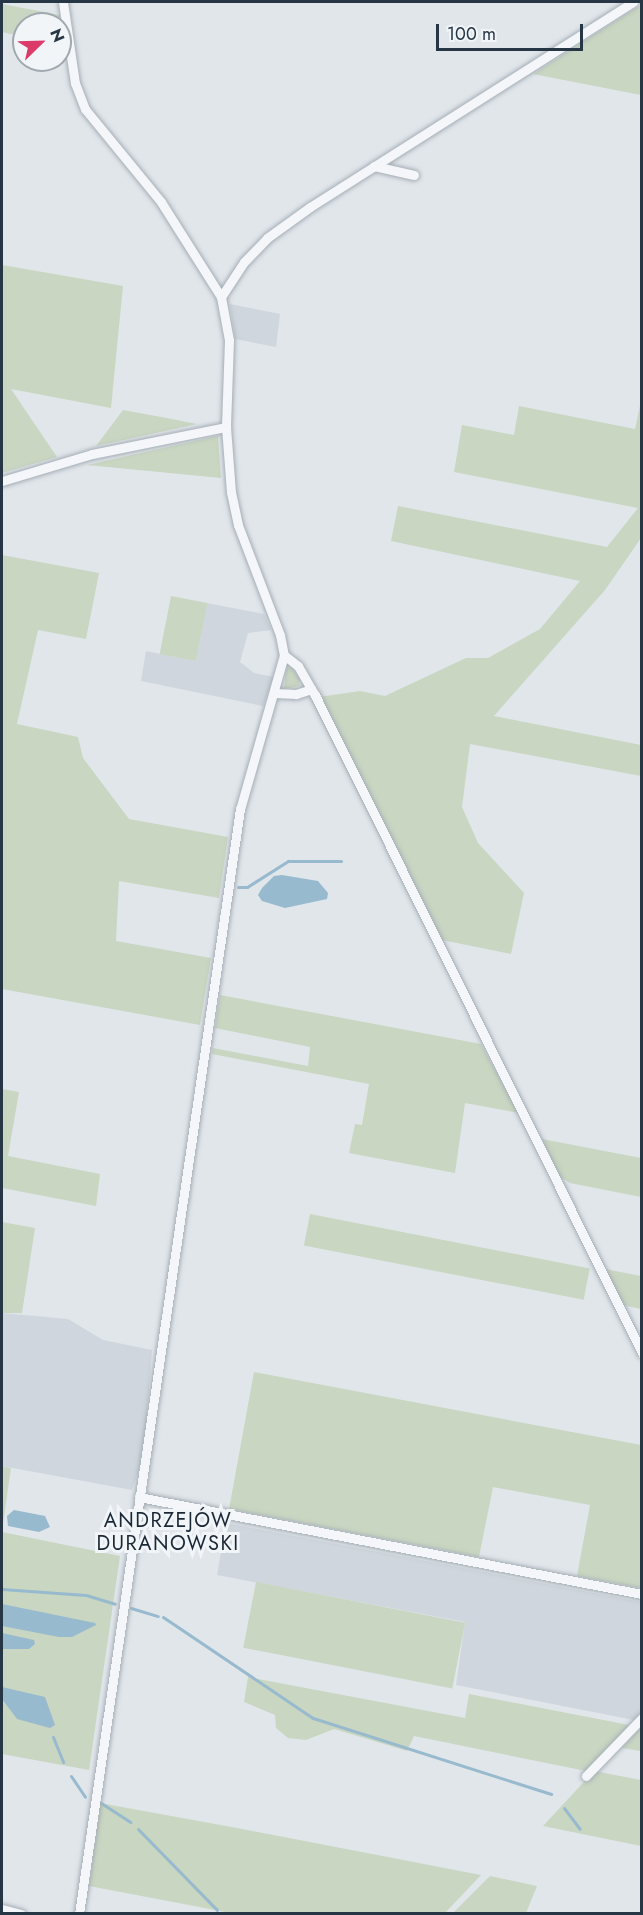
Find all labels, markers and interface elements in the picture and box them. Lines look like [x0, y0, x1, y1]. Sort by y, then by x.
north arrow [12, 12, 72, 72]
scale bar [439, 12, 586, 50]
text: 100 m [447, 21, 496, 47]
text: N [44, 25, 70, 46]
district label: ANDRZEJÓW DURANOWSKI [96, 1508, 240, 1555]

